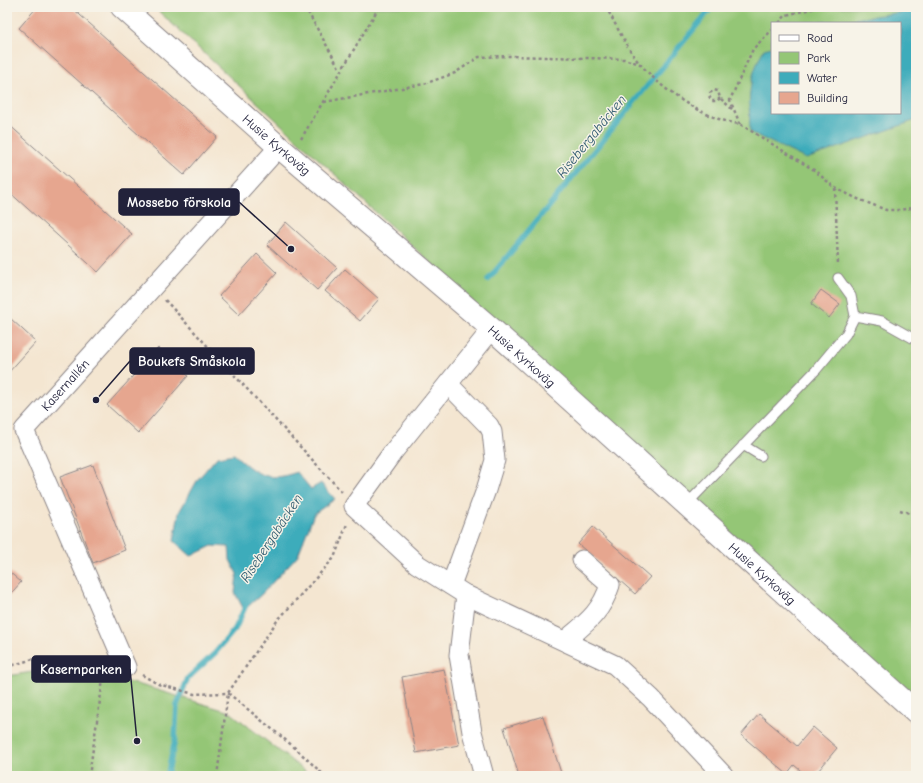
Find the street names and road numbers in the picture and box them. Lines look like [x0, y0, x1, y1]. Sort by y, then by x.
street label: Husie Kyrkoväg [239, 111, 313, 179]
street label: Husie Kyrkoväg [485, 322, 558, 391]
street label: Kasernallén [38, 356, 92, 414]
street label: Husie Kyrkoväg [726, 540, 799, 608]

